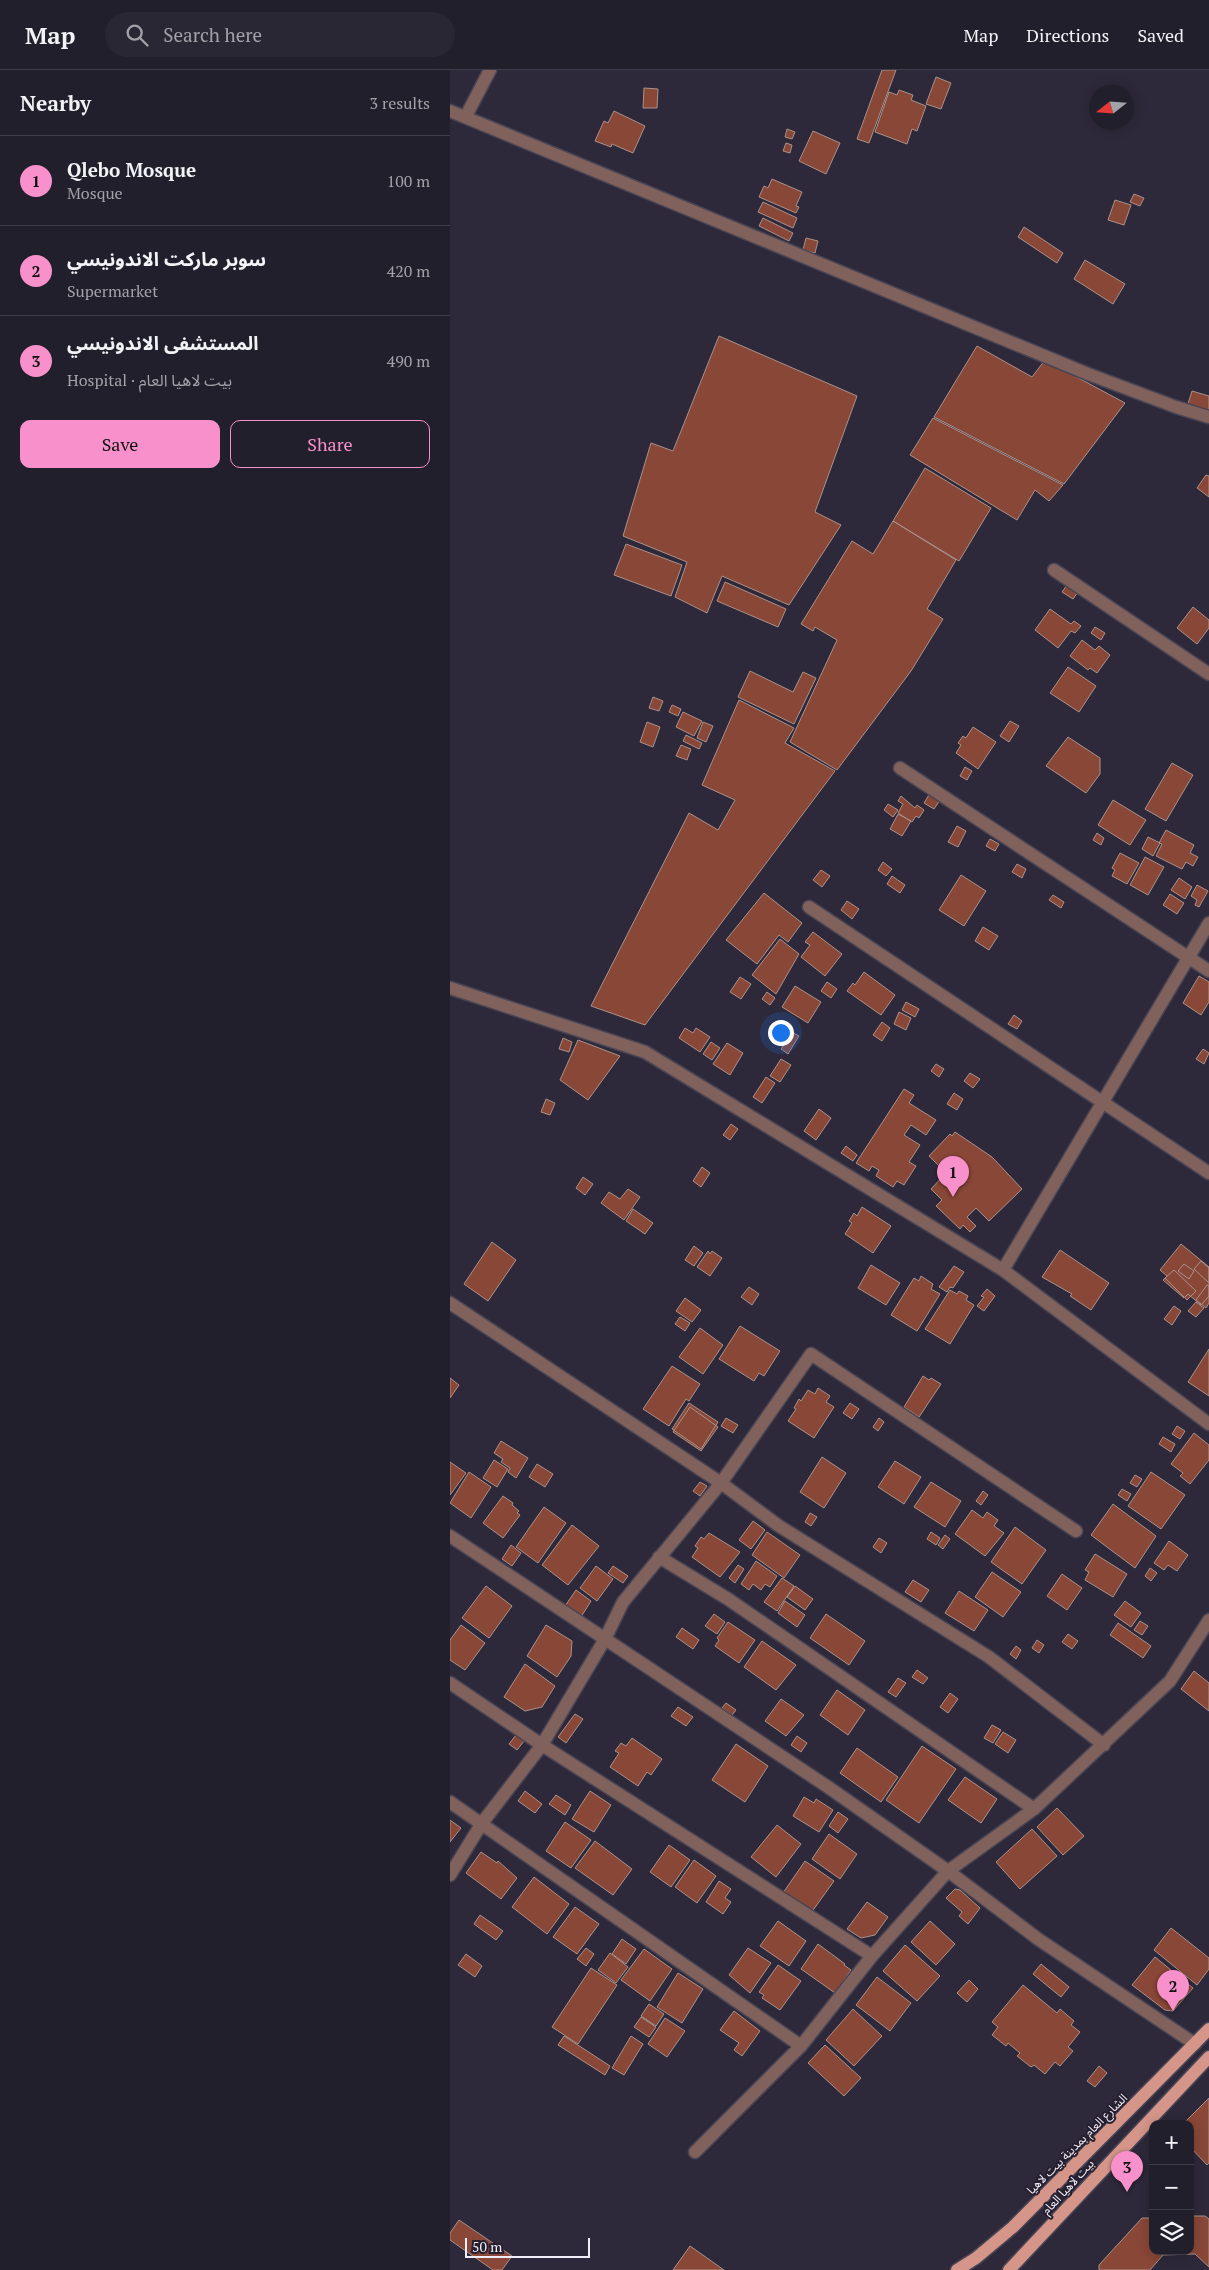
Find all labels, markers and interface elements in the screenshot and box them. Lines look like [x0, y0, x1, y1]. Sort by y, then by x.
search box [105, 12, 455, 57]
text: Map [25, 19, 75, 51]
icon: search [123, 21, 151, 49]
text: Search here [163, 22, 262, 47]
text: Map [963, 23, 998, 47]
text: Directions [1026, 23, 1109, 47]
text: Saved [1137, 23, 1184, 47]
north arrow [1089, 85, 1134, 130]
text: Nearby [20, 89, 91, 117]
text: 3 results [370, 92, 430, 114]
text: Qlebo Mosque [67, 157, 196, 182]
text: 1 [31, 170, 41, 192]
text: 100 m [387, 170, 430, 192]
text: Mosque [67, 182, 123, 204]
text: سوبر ماركت الاندونيسي [67, 246, 266, 271]
text: 2 [31, 260, 41, 282]
text: 420 m [387, 260, 430, 282]
text: Supermarket [67, 280, 158, 302]
text: المستشفى الاندونيسي [67, 330, 258, 355]
text: 3 [31, 350, 41, 372]
text: 490 m [387, 350, 430, 372]
text: Hospital · بيت لاهيا العام [67, 369, 232, 391]
button: Save [20, 420, 220, 468]
button: Share [230, 420, 430, 468]
your location [768, 1020, 794, 1046]
pin: 1 [937, 1156, 969, 1197]
pin: 2 [1157, 1970, 1189, 2011]
street label: الشارع العام بمدينة بيت لاهيا [1023, 2090, 1132, 2198]
map controls [1149, 2120, 1194, 2255]
button: + [1149, 2120, 1194, 2165]
pin: 3 [1111, 2151, 1143, 2192]
street label: بيت لاهيا العام [1038, 2156, 1098, 2219]
button: − [1149, 2165, 1194, 2210]
button: layers [1149, 2210, 1194, 2255]
scale bar [465, 2235, 590, 2258]
text: 50 m [472, 2237, 502, 2256]

